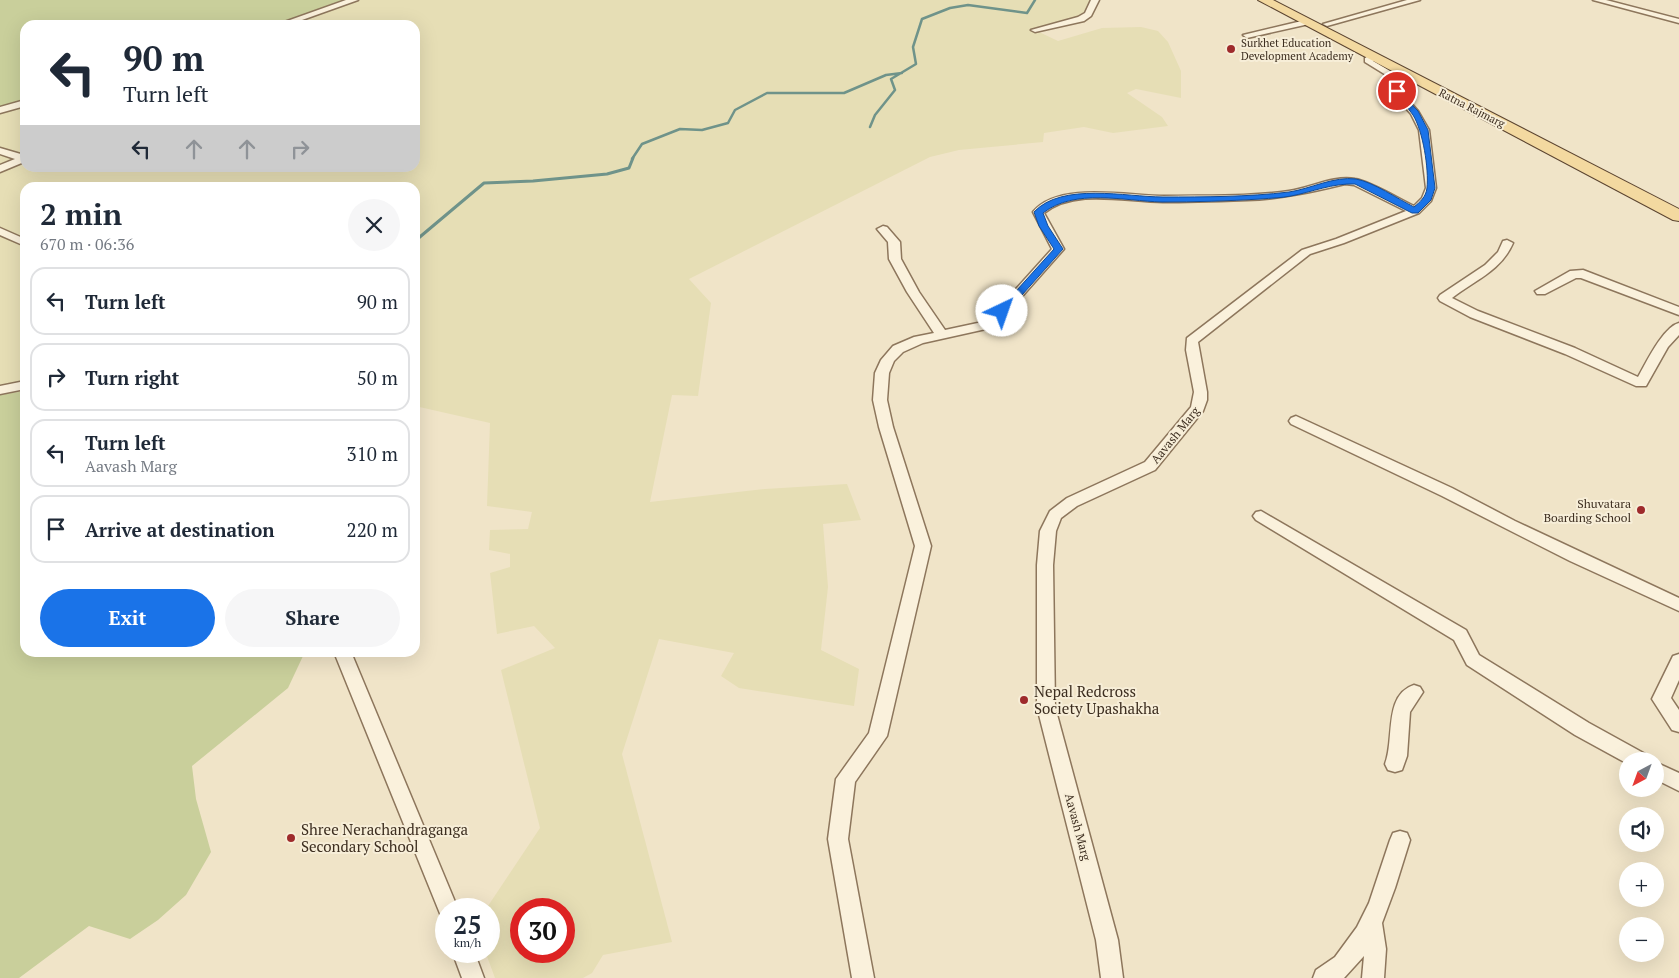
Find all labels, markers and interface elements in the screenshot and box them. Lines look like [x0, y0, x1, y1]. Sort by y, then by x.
text: 90 m [123, 35, 204, 81]
place label: Surkhet Education Development Academy [1241, 36, 1354, 63]
icon: left [40, 40, 105, 105]
marker: Surkhet Education Development Academy [1225, 43, 1237, 55]
pin [1376, 70, 1418, 112]
icon: arrive [1383, 77, 1411, 105]
text: Turn left [123, 79, 209, 108]
street label: Ratna Rajmarg [1437, 85, 1508, 131]
icon: left [127, 135, 155, 163]
icon: ahead [180, 135, 208, 163]
icon: ahead [233, 135, 261, 163]
icon: right [286, 135, 314, 163]
text: 2 min [40, 194, 122, 234]
button: close [348, 199, 400, 251]
text: 670 m · 06:36 [40, 233, 134, 255]
position arrow [975, 284, 1027, 336]
icon: left [42, 287, 70, 315]
text: Turn left [85, 289, 166, 314]
text: 90 m [357, 289, 398, 314]
icon: right [42, 363, 70, 391]
text: Turn right [85, 365, 179, 390]
text: 50 m [357, 365, 398, 390]
street label: Aavash Marg [1147, 403, 1203, 467]
text: Turn left [85, 430, 166, 455]
icon: left [42, 439, 70, 467]
text: 310 m [347, 441, 398, 466]
text: Aavash Marg [85, 455, 177, 477]
place label: Shuvatara Boarding School [1544, 496, 1631, 525]
marker: Shuvatara Boarding School [1635, 504, 1647, 516]
icon: arrive [42, 515, 70, 543]
text: Arrive at destination [85, 517, 274, 542]
text: 220 m [347, 517, 398, 542]
button: Exit [40, 589, 215, 647]
button: Share [225, 589, 400, 647]
place label: Nepal Redcross Society Upashakha [1034, 681, 1160, 718]
marker: Nepal Redcross Society Upashakha [1018, 694, 1030, 706]
north arrow [1619, 752, 1664, 798]
map controls [1619, 752, 1664, 962]
street label: Aavash Marg [1062, 792, 1094, 863]
button: sound [1619, 807, 1664, 852]
place label: Shree Nerachandraganga Secondary School [301, 819, 468, 856]
marker: Shree Nerachandraganga Secondary School [285, 832, 297, 844]
button: + [1619, 862, 1664, 907]
speed limit sign: 30 [510, 898, 575, 963]
text: 25 [453, 908, 482, 941]
button: − [1619, 917, 1664, 962]
text: km/h [454, 935, 481, 950]

